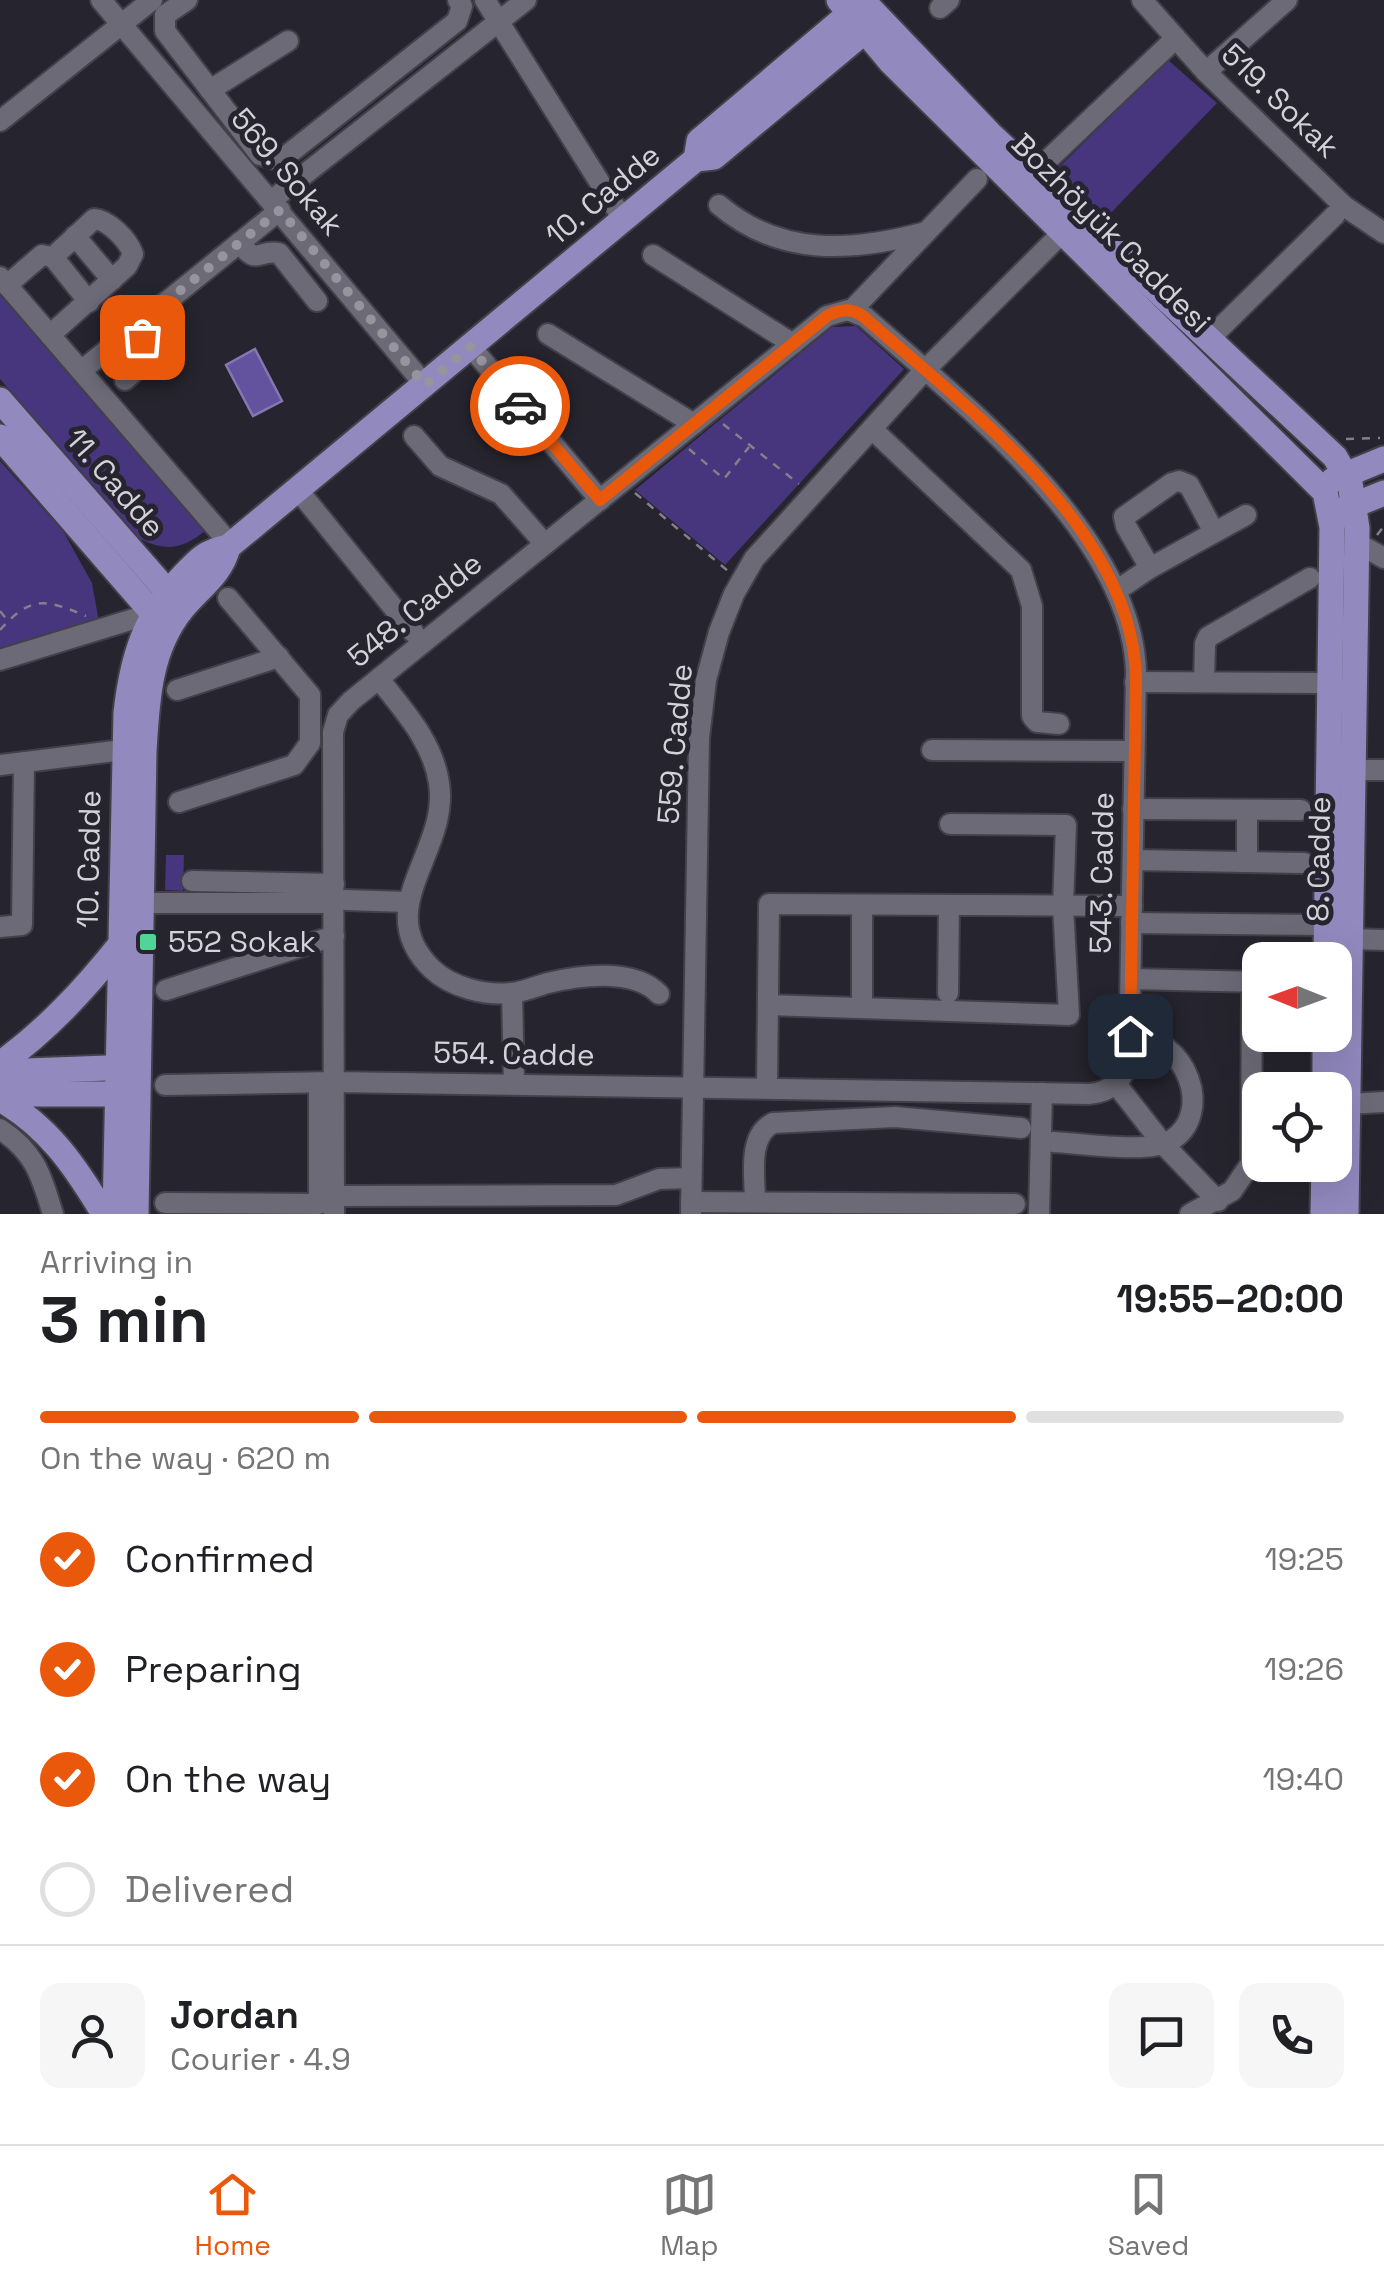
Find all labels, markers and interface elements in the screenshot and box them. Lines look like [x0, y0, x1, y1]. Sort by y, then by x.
street label: 519. Sokak [1213, 35, 1347, 166]
street label: 569. Sokak [223, 100, 352, 244]
street label: Bozhöyük Caddesi [1003, 125, 1219, 341]
street label: 10. Cadde [537, 135, 668, 254]
pin [100, 295, 185, 380]
icon: bag [115, 310, 170, 365]
courier [470, 356, 570, 456]
icon: car [493, 379, 548, 434]
street label: 11. Cadde [57, 420, 173, 545]
street label: 548. Cadde [339, 543, 490, 676]
street label: 559. Cadde [648, 662, 701, 826]
street label: 10. Cadde [68, 790, 109, 928]
street label: 543. Cadde [1081, 792, 1122, 954]
street label: 8. Cadde [1298, 796, 1339, 922]
place label: 552 Sokak [168, 922, 316, 961]
marker: 552 Sokak [137, 931, 159, 953]
north arrow [1242, 942, 1352, 1052]
map controls [1242, 942, 1352, 1182]
pin [1088, 994, 1173, 1079]
icon: home [1103, 1009, 1158, 1064]
street label: 554. Cadde [433, 1033, 595, 1074]
button: locate [1242, 1072, 1352, 1182]
text: Arriving in [40, 1242, 193, 1282]
text: 19:55–20:00 [1116, 1275, 1344, 1323]
text: 3 min [40, 1278, 209, 1361]
text: On the way · 620 m [40, 1438, 331, 1478]
icon: check [40, 1532, 95, 1587]
text: Confirmed [125, 1535, 315, 1583]
text: 19:25 [1264, 1539, 1344, 1579]
icon: check [40, 1642, 95, 1697]
text: Preparing [125, 1645, 302, 1693]
text: 19:26 [1264, 1649, 1344, 1689]
icon: check [40, 1752, 95, 1807]
text: On the way [125, 1755, 331, 1803]
text: 19:40 [1262, 1759, 1344, 1799]
text: Delivered [125, 1865, 294, 1913]
button: person [40, 1983, 145, 2088]
button: chat [1109, 1983, 1214, 2088]
button: phone [1239, 1983, 1344, 2088]
text: Jordan [170, 1991, 299, 2039]
text: Courier · 4.9 [170, 2039, 351, 2079]
tab: Home [195, 2167, 271, 2263]
tab: Map [660, 2167, 719, 2263]
tab: Saved [1108, 2167, 1189, 2263]

